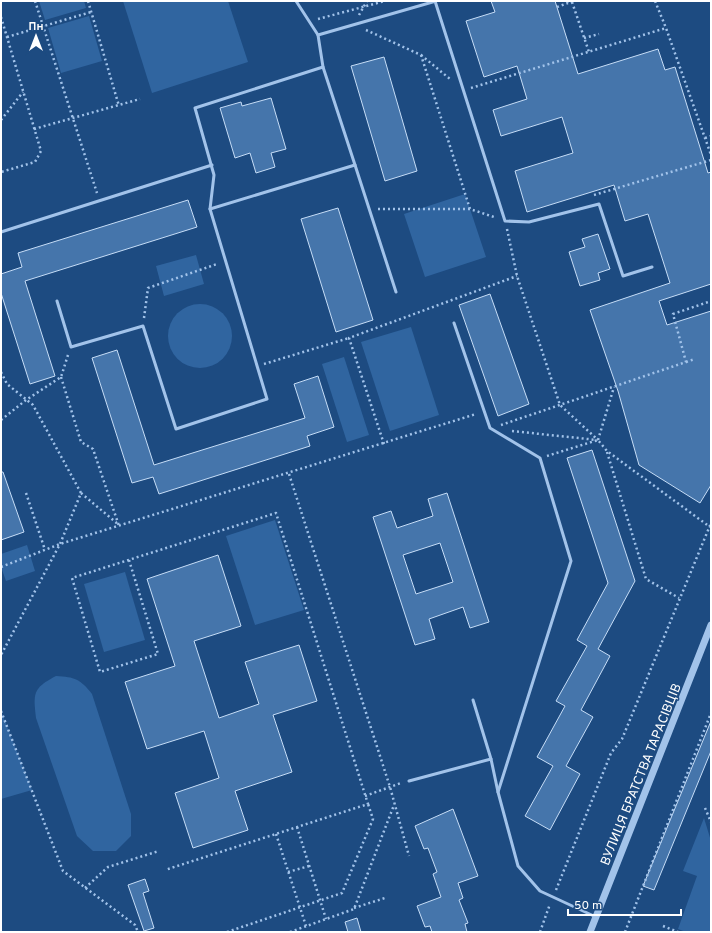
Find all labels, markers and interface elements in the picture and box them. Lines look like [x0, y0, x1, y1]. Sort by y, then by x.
north arrow [16, 16, 56, 56]
text: Пн [29, 20, 43, 34]
street label: ВУЛИЦЯ БРАТСТВА ТАРАСІВЦІВ [598, 681, 686, 868]
scale bar [568, 891, 681, 917]
text: 50 m [574, 898, 602, 914]

